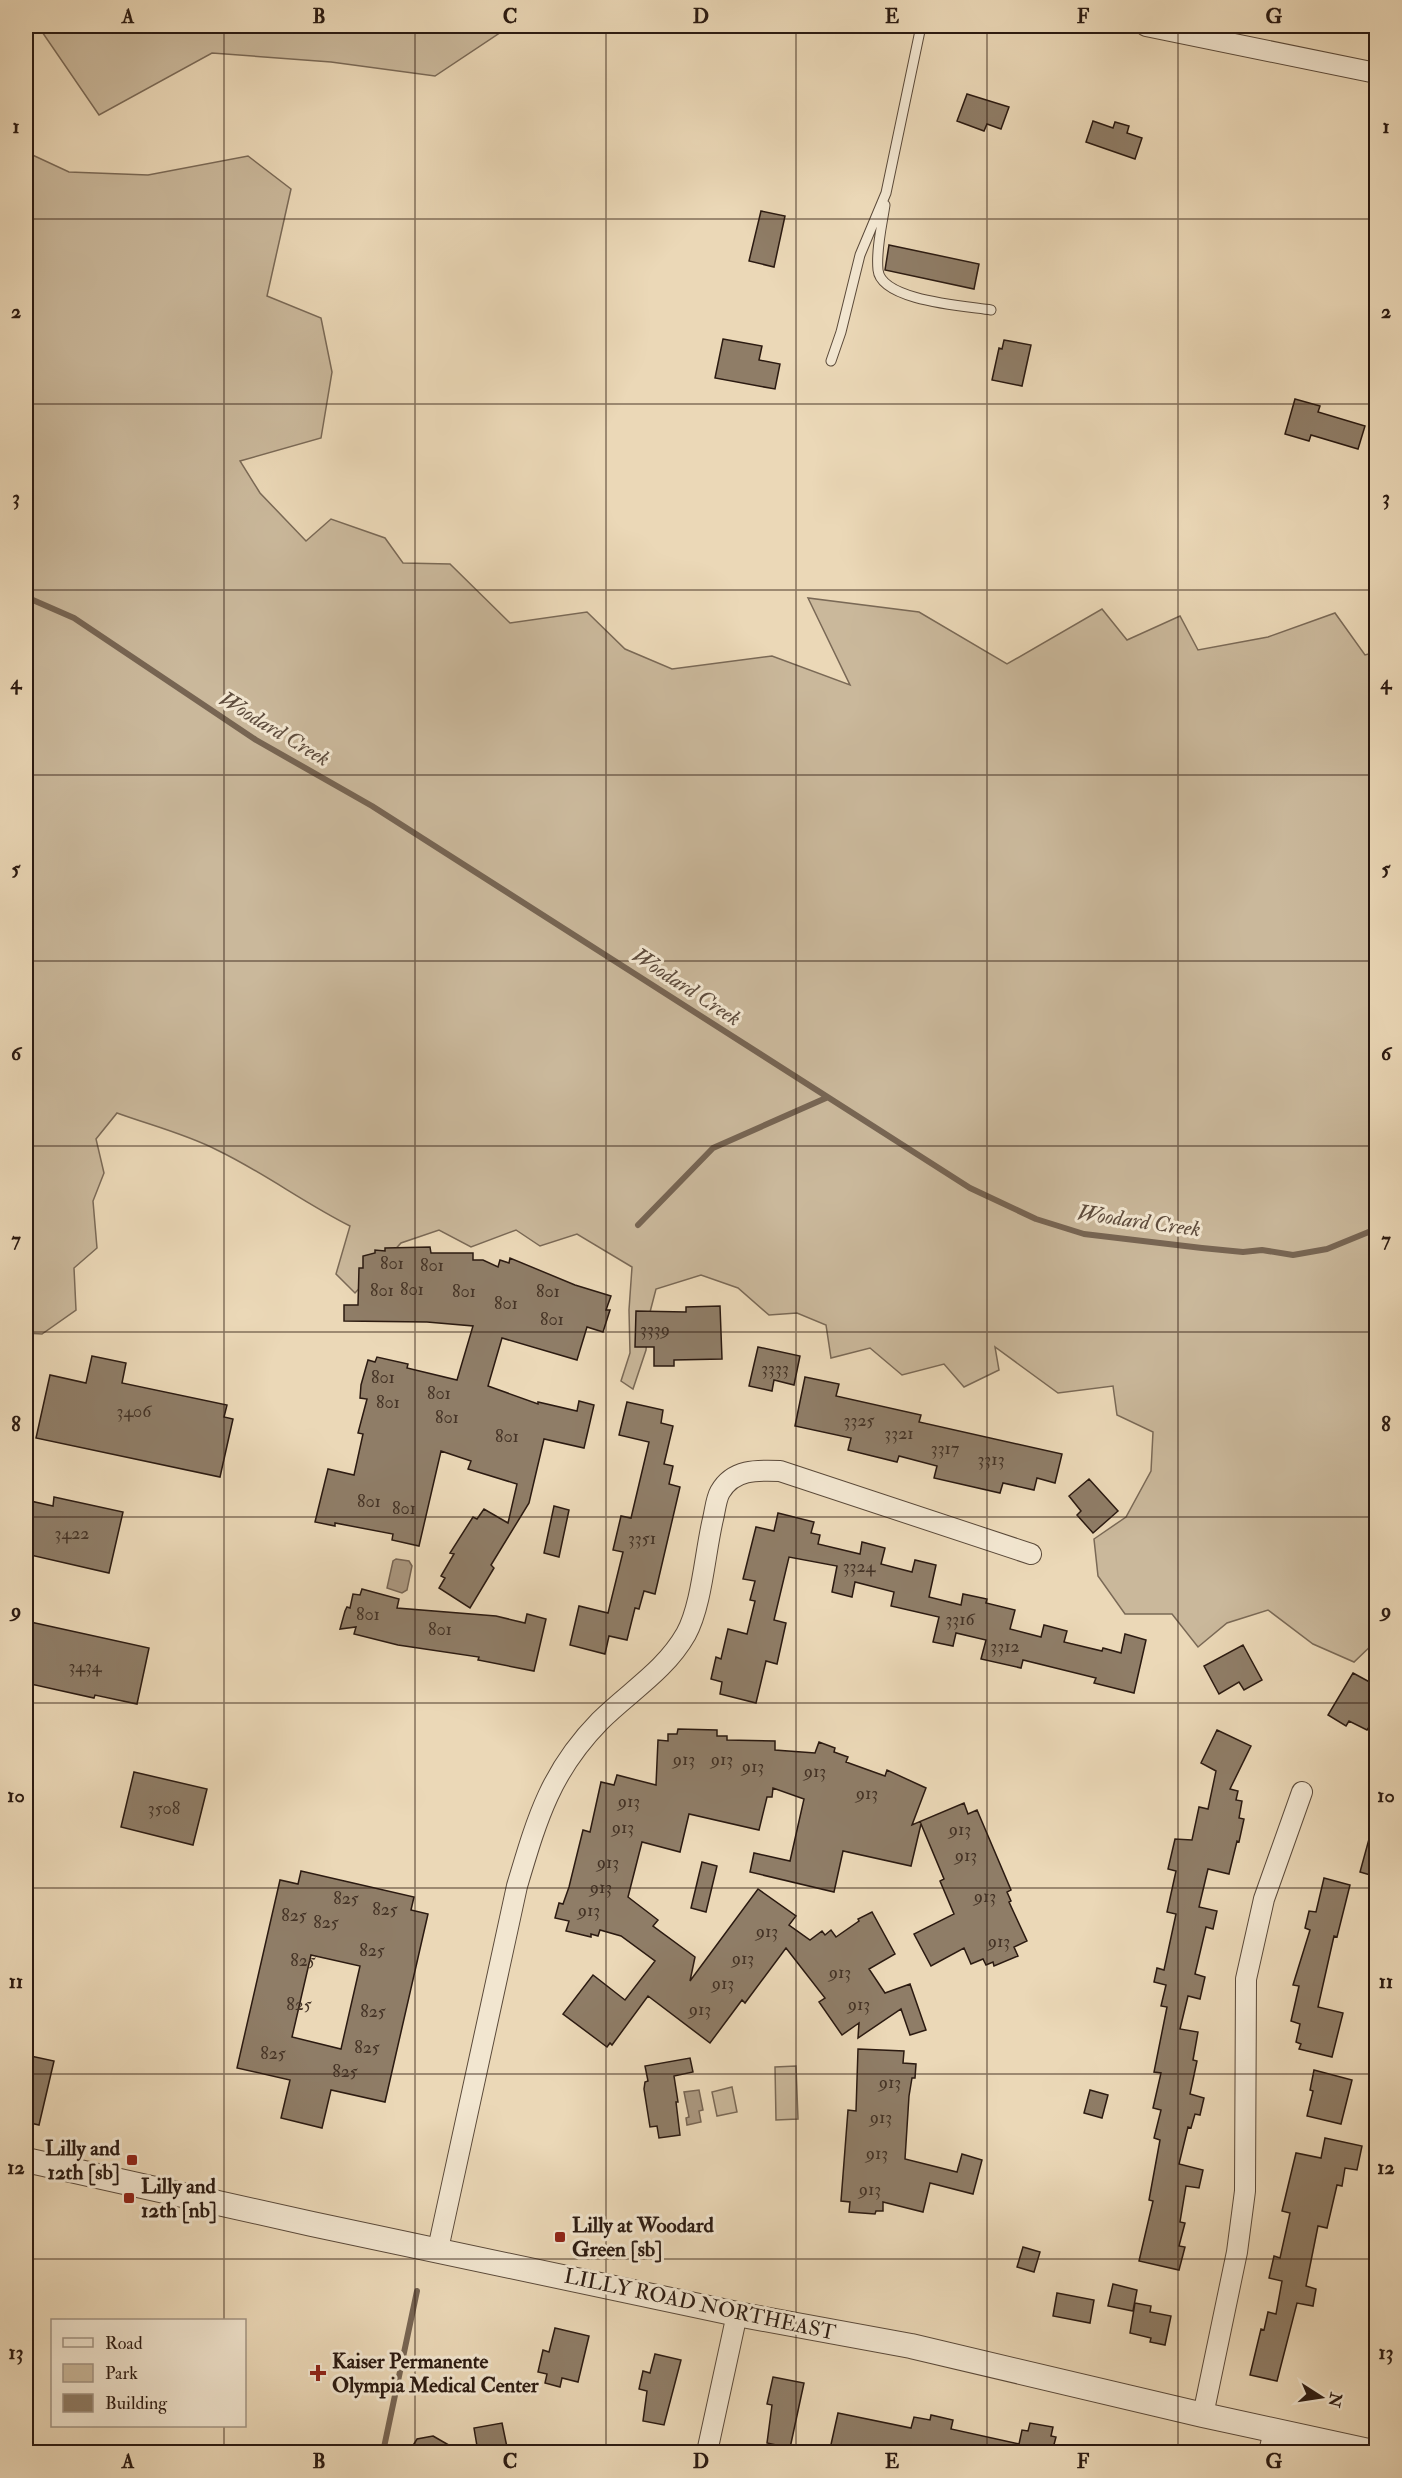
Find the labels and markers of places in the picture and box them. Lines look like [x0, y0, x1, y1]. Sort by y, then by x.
place label: Lilly and 12th [sb] [45, 2135, 121, 2186]
marker: Lilly and 12th [sb] [125, 2153, 139, 2167]
place label: Lilly and 12th [nb] [141, 2173, 217, 2224]
marker: Lilly and 12th [nb] [122, 2191, 136, 2205]
place label: Lilly at Woodard Green [sb] [572, 2212, 714, 2263]
marker: Lilly at Woodard Green [sb] [553, 2230, 567, 2244]
place label: Kaiser Permanente Olympia Medical Center [332, 2348, 540, 2399]
marker: Kaiser Permanente Olympia Medical Center [309, 2364, 327, 2382]

